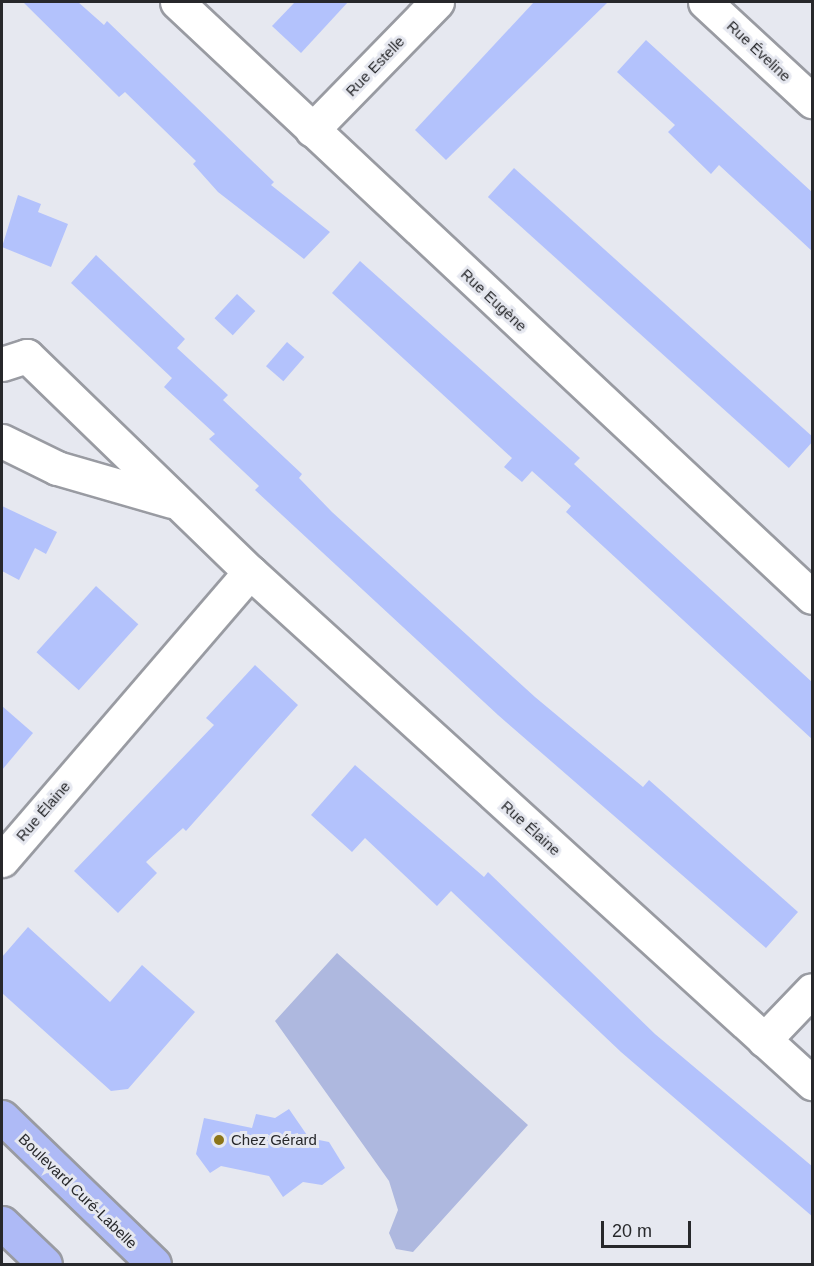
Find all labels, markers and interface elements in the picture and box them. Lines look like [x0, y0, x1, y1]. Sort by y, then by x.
street label: Rue Éveline [723, 17, 795, 85]
street label: Rue Estelle [342, 32, 408, 100]
street label: Rue Eugène [457, 265, 531, 335]
street label: Rue Élaine [12, 777, 74, 845]
street label: Rue Élaine [498, 797, 564, 859]
street label: Boulevard Curé-Labelle [15, 1130, 141, 1252]
place label: Chez Gérard [231, 1131, 317, 1149]
marker: Chez Gérard [212, 1133, 226, 1147]
scale bar [604, 1209, 694, 1247]
text: 20 m [612, 1221, 652, 1241]

